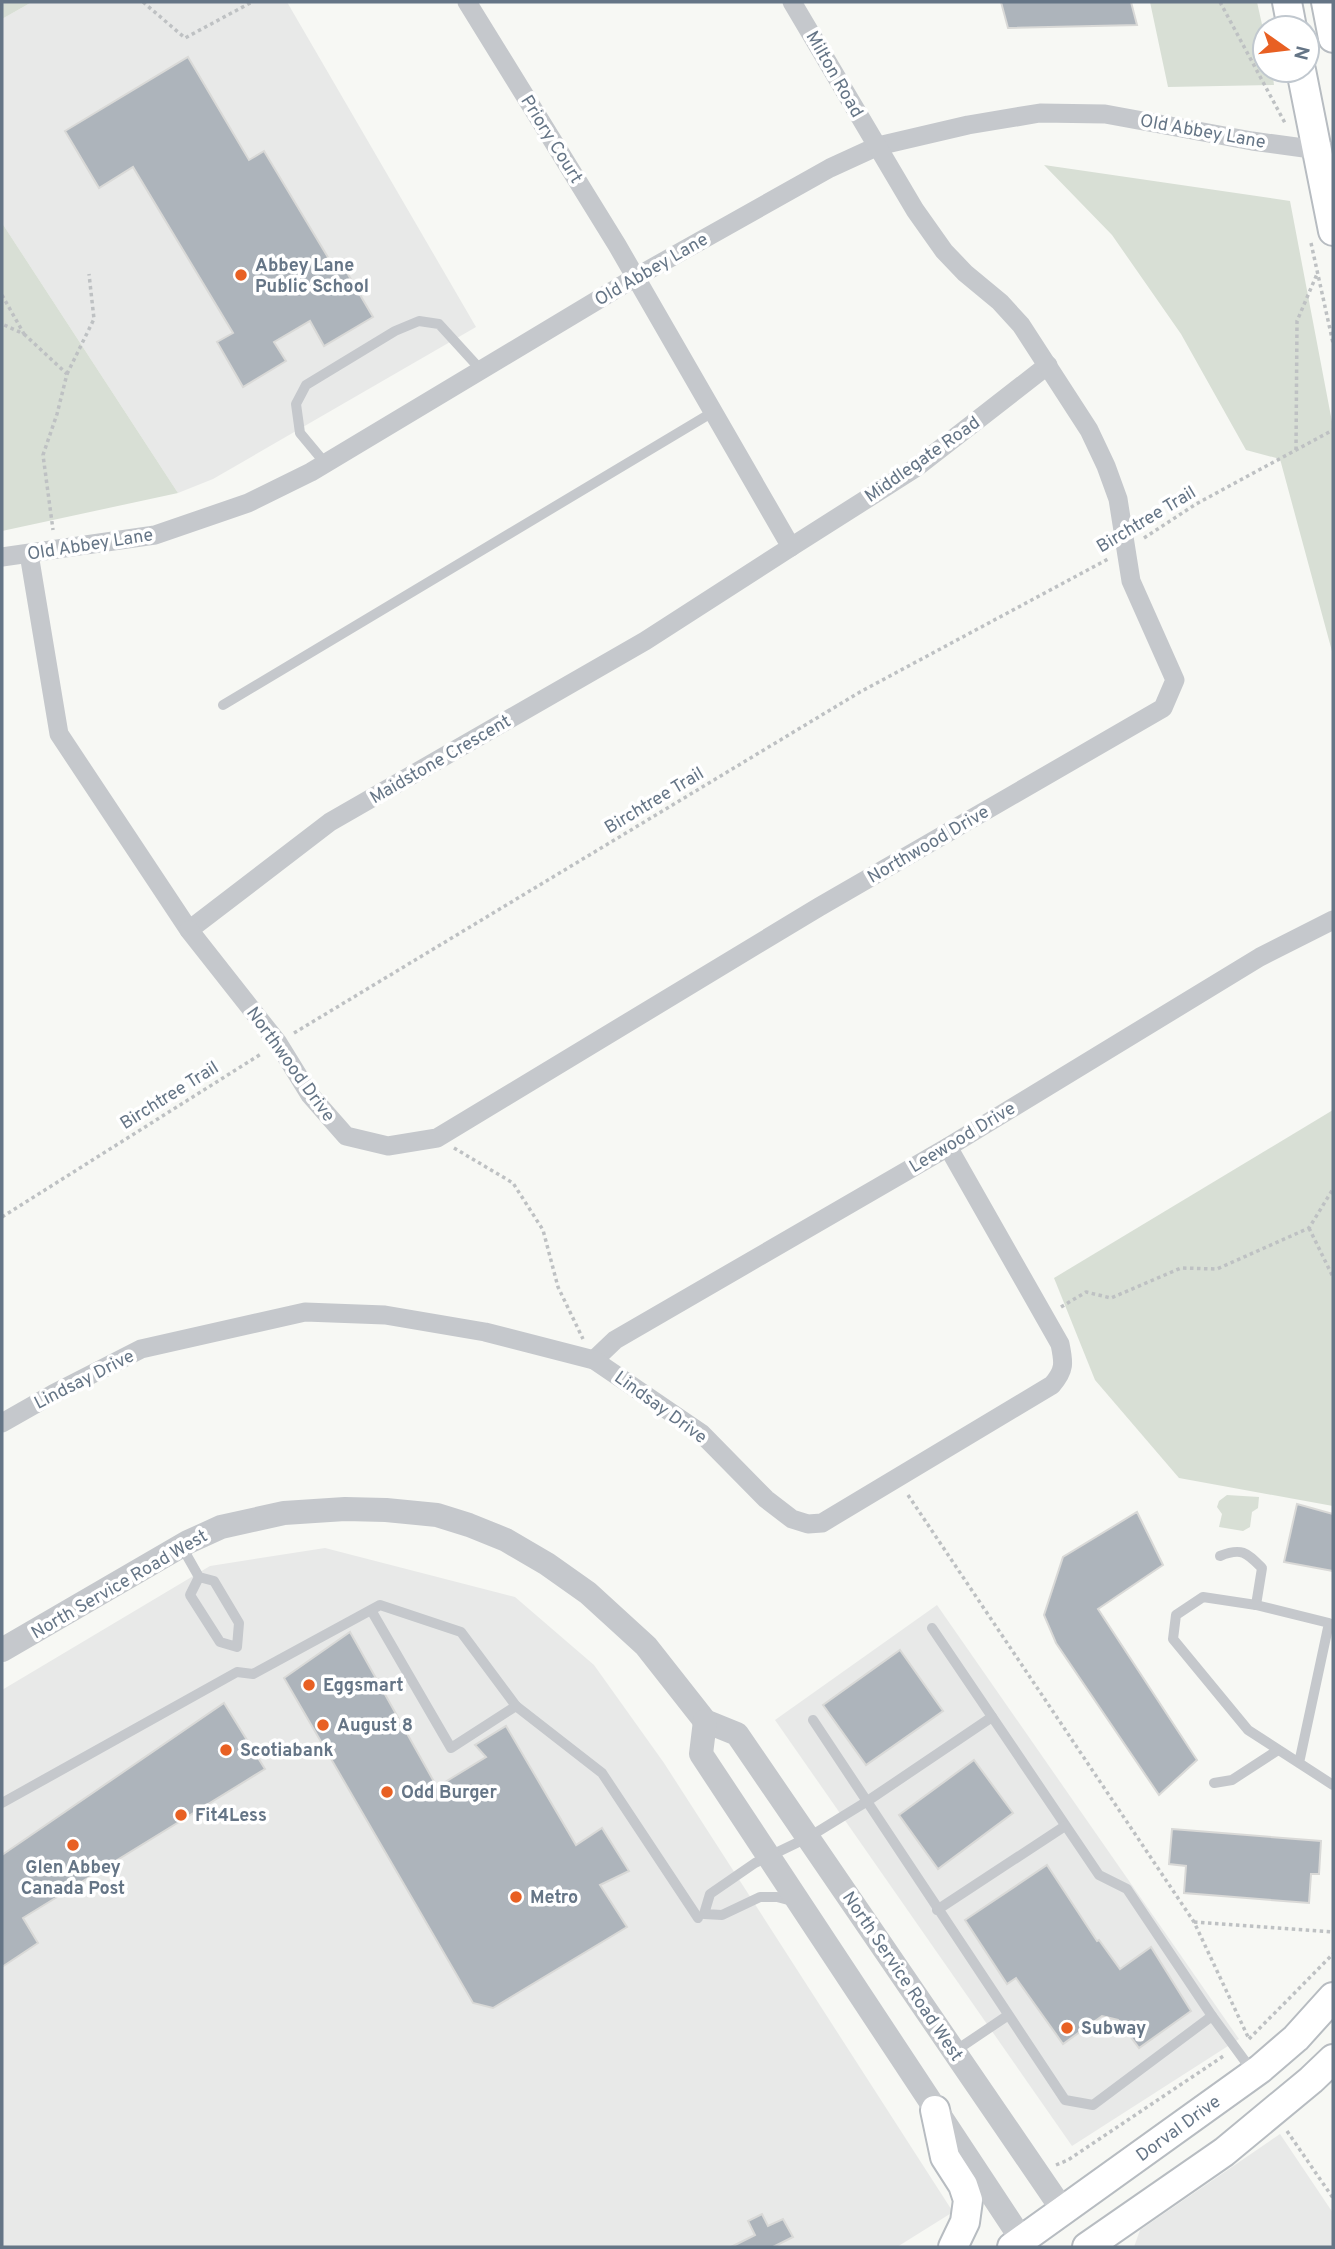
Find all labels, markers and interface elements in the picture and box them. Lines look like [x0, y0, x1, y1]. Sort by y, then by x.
north arrow [1251, 14, 1321, 84]
street label: Milton Road [800, 27, 868, 122]
text: N [1287, 43, 1314, 62]
street label: Priory Court [515, 91, 587, 188]
street label: Old Abbey Lane [1138, 110, 1267, 155]
street label: Old Abbey Lane [591, 229, 713, 312]
place label: Abbey Lane Public School [255, 255, 369, 299]
marker: Abbey Lane Public School [233, 267, 249, 283]
street label: Middlegate Road [861, 412, 985, 509]
street label: Birchtree Trail [1093, 482, 1201, 559]
street label: Old Abbey Lane [26, 524, 155, 567]
street label: Maidstone Crescent [366, 711, 515, 810]
street label: Birchtree Trail [601, 763, 709, 840]
street label: Northwood Drive [864, 801, 994, 889]
street label: Northwood Drive [240, 1003, 339, 1127]
street label: Birchtree Trail [116, 1057, 223, 1136]
street label: Leewood Drive [905, 1098, 1020, 1179]
street label: Lindsay Drive [31, 1345, 139, 1415]
street label: Lindsay Drive [609, 1367, 711, 1450]
street label: North Service Road West [27, 1525, 212, 1645]
place label: Eggsmart [323, 1675, 404, 1698]
marker: Eggsmart [301, 1677, 317, 1693]
place label: August 8 [337, 1715, 413, 1738]
marker: August 8 [315, 1717, 331, 1733]
place label: Scotiabank [240, 1740, 334, 1763]
marker: Scotiabank [218, 1742, 234, 1758]
place label: Odd Burger [401, 1782, 497, 1805]
marker: Odd Burger [379, 1784, 395, 1800]
place label: Fit4Less [195, 1805, 267, 1828]
marker: Fit4Less [173, 1807, 189, 1823]
marker: Glen Abbey Canada Post [65, 1837, 81, 1853]
place label: Glen Abbey Canada Post [21, 1857, 125, 1901]
place label: Metro [530, 1887, 578, 1910]
street label: North Service Road West [836, 1887, 967, 2066]
marker: Metro [508, 1889, 524, 1905]
place label: Subway [1081, 2018, 1146, 2041]
marker: Subway [1059, 2020, 1075, 2036]
street label: Dorval Drive [1132, 2091, 1226, 2168]

